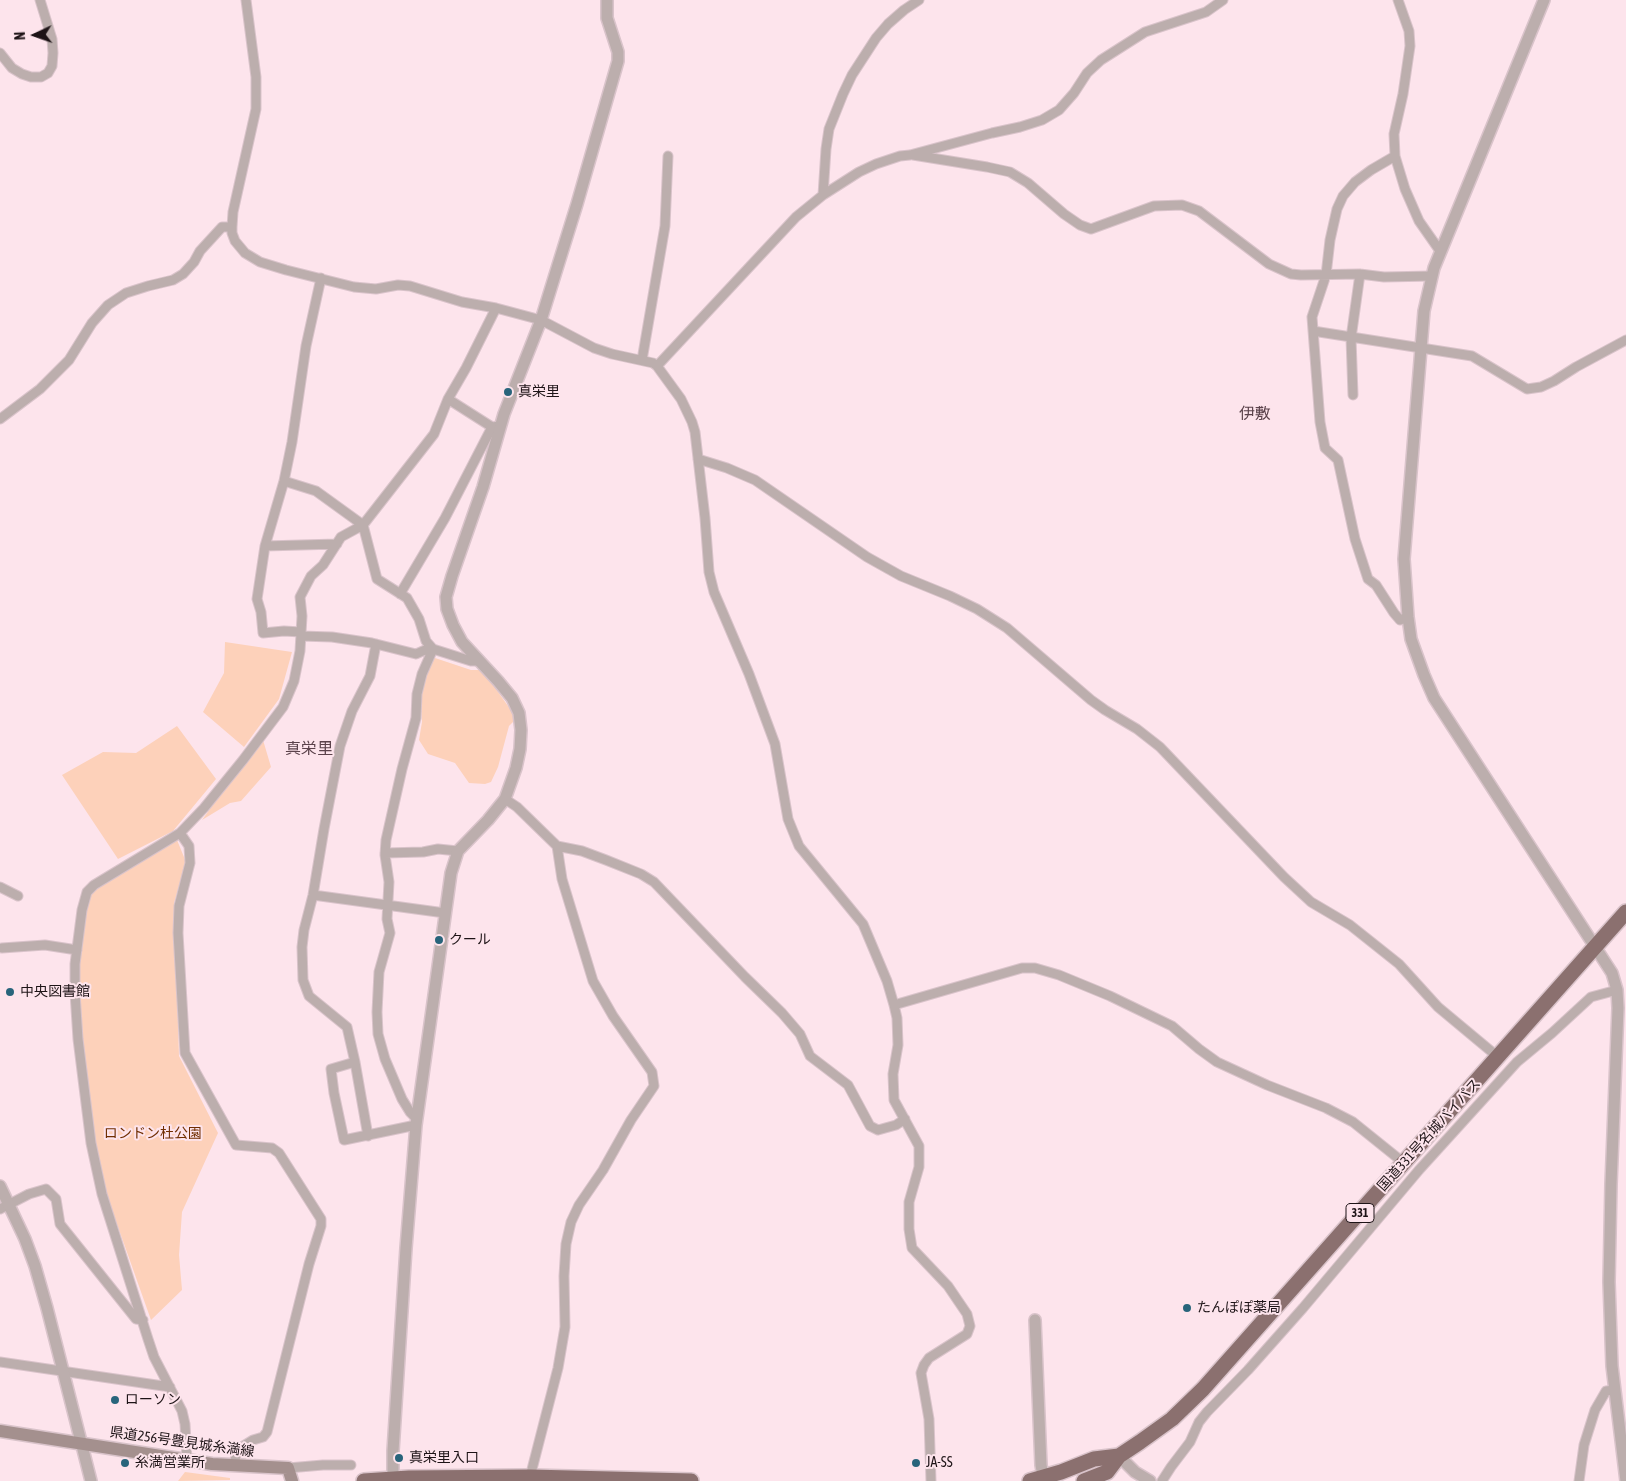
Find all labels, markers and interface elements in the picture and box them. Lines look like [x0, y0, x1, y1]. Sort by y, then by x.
north arrow [10, 10, 60, 60]
text: N [12, 31, 28, 40]
place label: 真栄里 [518, 384, 560, 400]
marker: 真栄里 [502, 386, 514, 398]
district label: 伊敷 [1239, 404, 1271, 424]
district label: 真栄里 [285, 739, 333, 759]
place label: クール [449, 932, 491, 948]
marker: クール [433, 934, 445, 946]
place label: 中央図書館 [20, 984, 90, 1000]
marker: 中央図書館 [4, 986, 16, 998]
street label: 国道331号名城バイパス [1374, 1075, 1484, 1195]
park label: ロンドン杜公園 [104, 1126, 202, 1142]
road number: 331 [1346, 1204, 1374, 1222]
place label: たんぽぽ薬局 [1197, 1300, 1281, 1316]
marker: たんぽぽ薬局 [1181, 1302, 1193, 1314]
place label: ローソン [125, 1392, 181, 1408]
marker: ローソン [109, 1394, 121, 1406]
street label: 県道256号豊見城糸満線 [109, 1424, 255, 1460]
place label: 真栄里入口 [409, 1450, 479, 1466]
marker: 真栄里入口 [393, 1452, 405, 1464]
place label: 糸満営業所 [135, 1455, 205, 1471]
place label: JA-SS [926, 1455, 953, 1471]
marker: 糸満営業所 [119, 1457, 131, 1469]
marker: JA-SS [910, 1457, 922, 1469]

